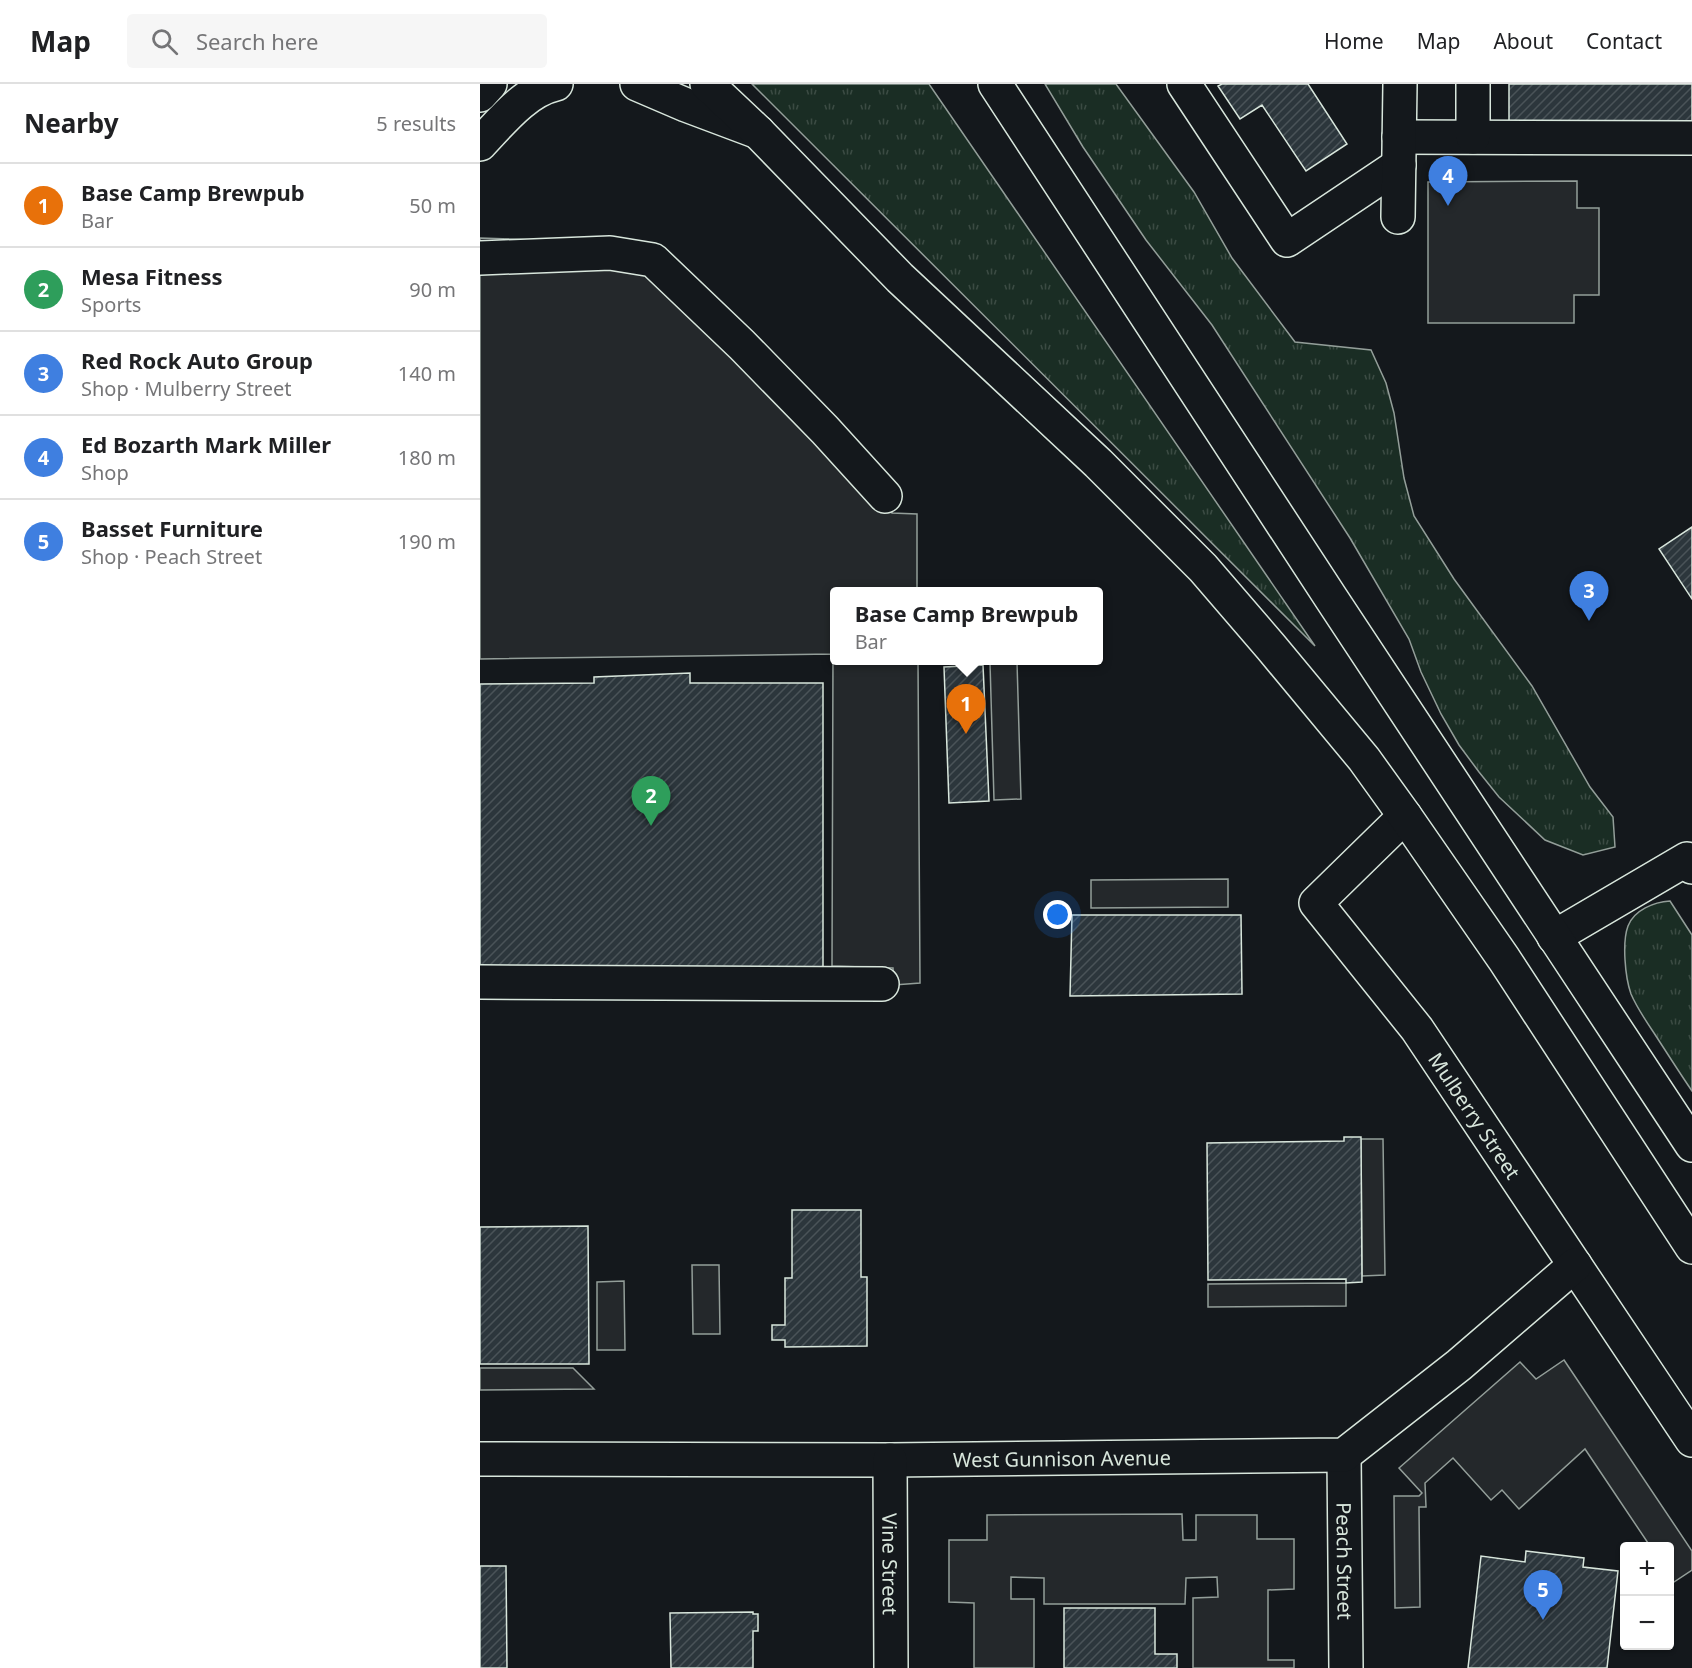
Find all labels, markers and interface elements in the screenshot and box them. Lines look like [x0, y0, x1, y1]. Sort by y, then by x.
search box [127, 14, 547, 68]
text: Map [30, 22, 91, 60]
icon: search [148, 25, 181, 58]
text: Search here [196, 26, 318, 56]
text: Home [1324, 27, 1384, 55]
text: Map [1417, 27, 1460, 55]
text: About [1493, 27, 1553, 55]
text: Contact [1586, 27, 1662, 55]
text: Nearby [24, 105, 119, 141]
text: 5 results [376, 110, 456, 137]
pin: 4 [1428, 156, 1468, 206]
text: Base Camp Brewpub [81, 177, 305, 207]
text: 1 [38, 192, 49, 219]
text: 50 m [409, 192, 456, 219]
text: Bar [81, 207, 113, 234]
text: Mesa Fitness [81, 261, 223, 291]
text: 2 [38, 276, 49, 303]
text: 90 m [409, 276, 456, 303]
text: Sports [81, 291, 141, 318]
text: Red Rock Auto Group [81, 345, 313, 375]
text: 3 [38, 360, 49, 387]
text: 140 m [398, 360, 456, 387]
text: Shop · Mulberry Street [81, 375, 292, 402]
text: Ed Bozarth Mark Miller [81, 429, 331, 459]
text: 4 [38, 444, 49, 471]
text: 180 m [398, 444, 456, 471]
text: Shop [81, 459, 129, 486]
text: Basset Furniture [81, 513, 263, 543]
text: 5 [38, 528, 49, 555]
text: 190 m [398, 528, 456, 555]
text: Shop · Peach Street [81, 543, 262, 570]
pin: 3 [1570, 572, 1608, 621]
popup [830, 587, 1103, 665]
text: Base Camp Brewpub [855, 598, 1078, 628]
text: Bar [855, 628, 887, 655]
pin: 1 [946, 684, 986, 734]
pin: 2 [632, 776, 670, 826]
your location [1043, 900, 1072, 929]
street label: Mulberry Street [1423, 1047, 1527, 1184]
street label: West Gunnison Avenue [953, 1443, 1171, 1473]
street label: Peach Street [1331, 1502, 1359, 1620]
street label: Vine Street [877, 1513, 904, 1615]
map controls [1620, 1542, 1674, 1650]
button: + [1620, 1542, 1674, 1596]
pin: 5 [1524, 1570, 1562, 1620]
button: − [1620, 1596, 1674, 1650]

